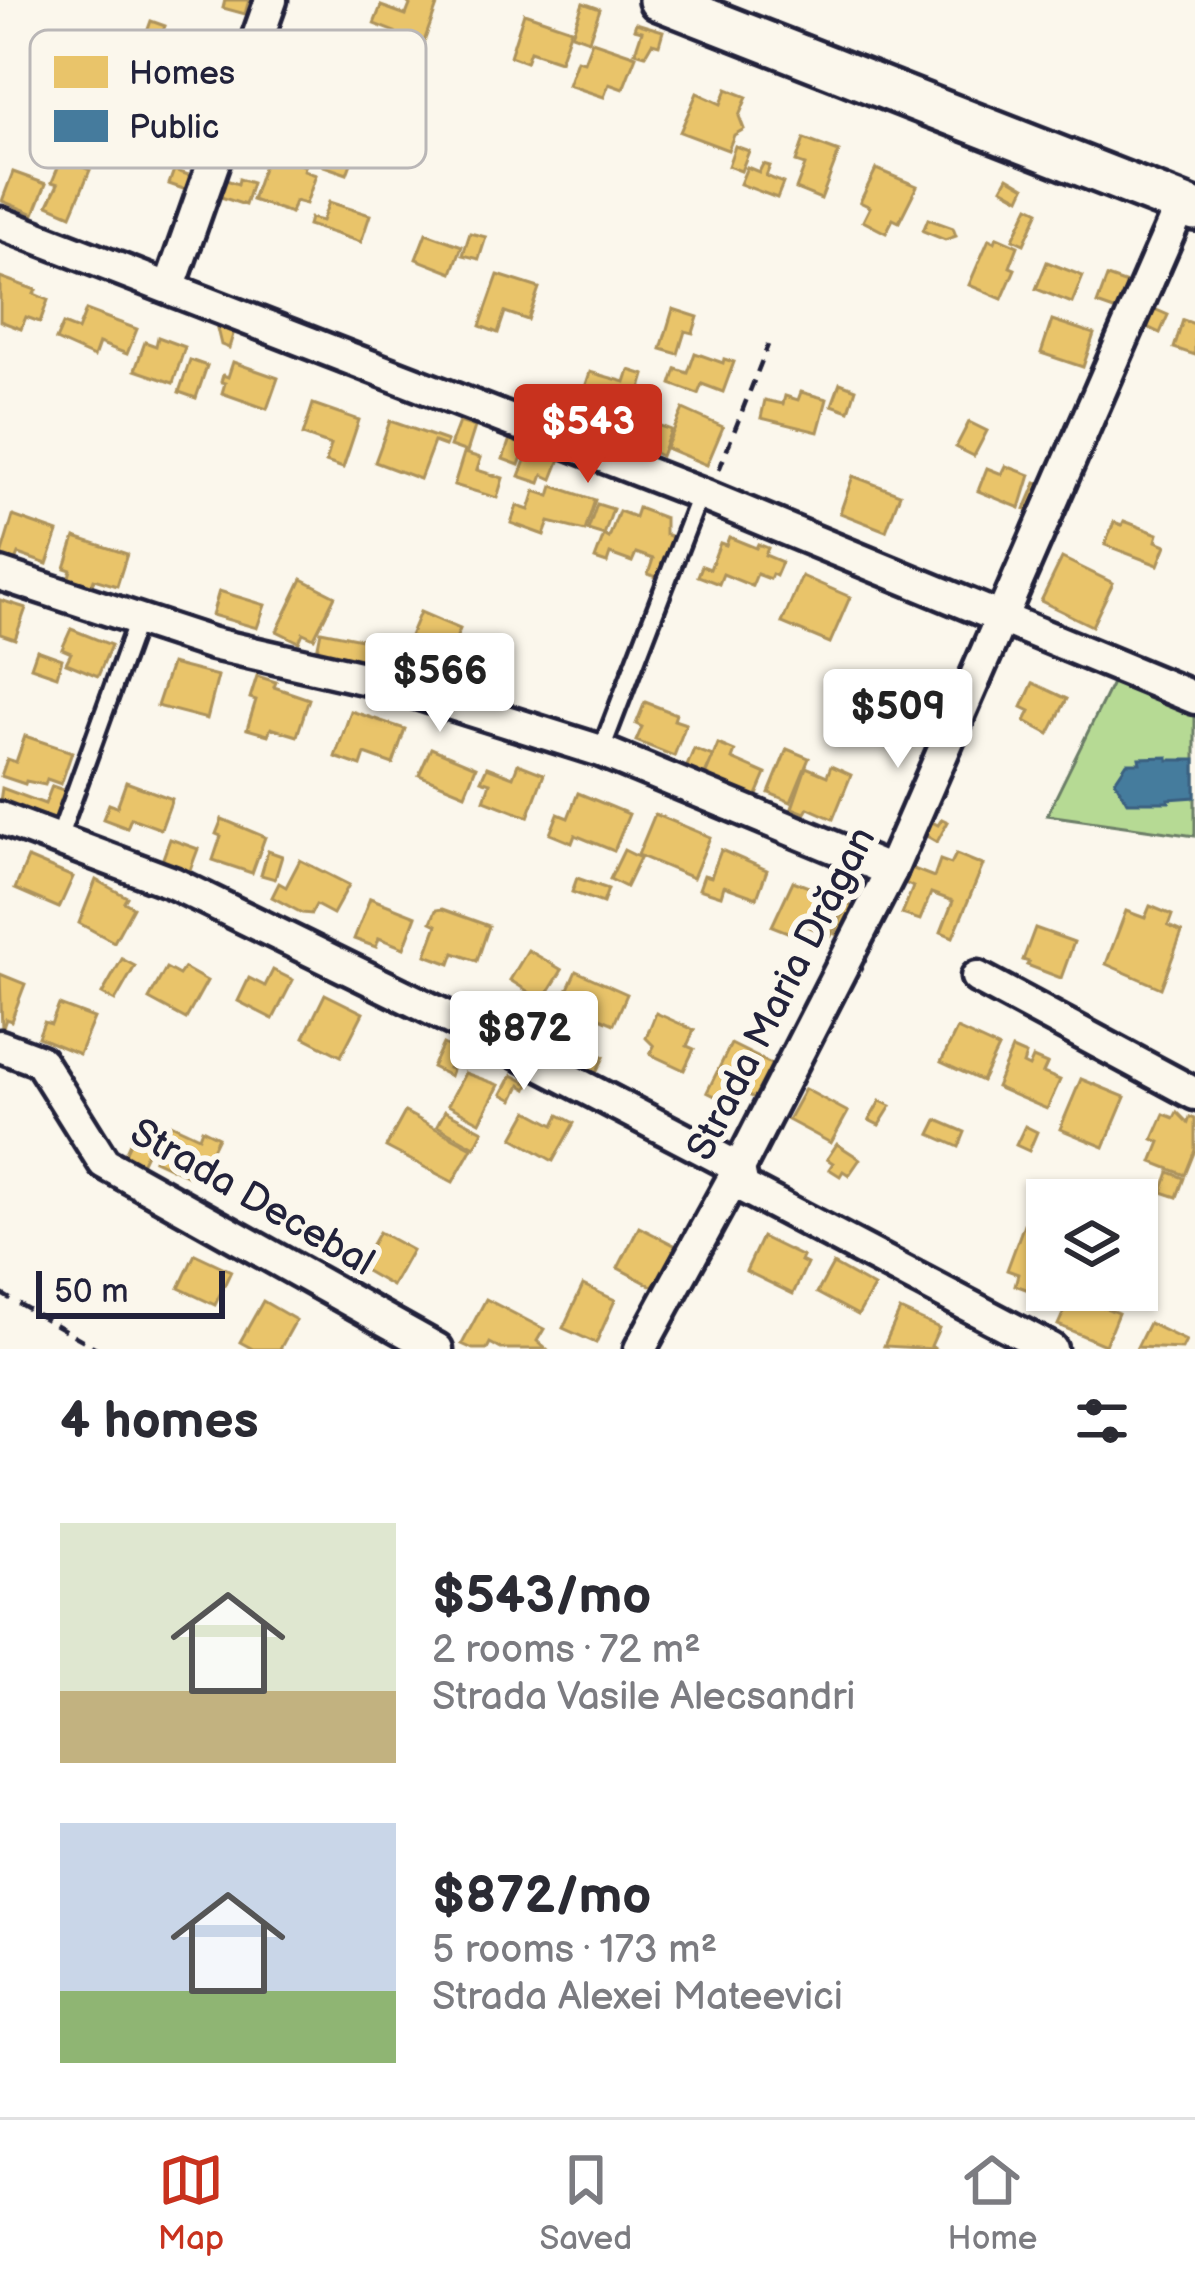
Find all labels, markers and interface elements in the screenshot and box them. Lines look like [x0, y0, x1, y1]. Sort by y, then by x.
legend [30, 30, 426, 168]
text: Homes [129, 54, 235, 94]
text: Public [129, 108, 219, 148]
pin: $543 [517, 384, 659, 486]
text: $543 [541, 399, 635, 446]
pin: $566 [369, 633, 511, 735]
text: $566 [392, 648, 488, 695]
pin: $509 [827, 669, 969, 771]
text: $509 [850, 684, 946, 731]
street label: Strada Maria Drăgan [678, 819, 886, 1169]
pin: $872 [453, 991, 595, 1093]
text: $872 [477, 1006, 571, 1053]
street label: Strada Decebal [122, 1109, 382, 1287]
map controls [1026, 1179, 1158, 1311]
button: layers [1026, 1179, 1158, 1311]
scale bar [36, 1265, 225, 1318]
text: 50 m [54, 1272, 129, 1312]
icon: filters [1069, 1388, 1135, 1454]
text: 4 homes [60, 1391, 259, 1452]
text: $543/mo [432, 1566, 651, 1627]
icon: home [156, 1571, 300, 1715]
text: 2 rooms · 72 m² [432, 1627, 701, 1674]
text: Strada Vasile Alecsandri [432, 1674, 855, 1721]
text: $872/mo [432, 1866, 651, 1927]
icon: home [156, 1871, 300, 2015]
text: 5 rooms · 173 m² [432, 1927, 717, 1974]
text: Strada Alexei Mateevici [432, 1974, 843, 2021]
tab: Map [158, 2147, 224, 2259]
tab: Saved [539, 2147, 632, 2259]
tab: Home [948, 2147, 1037, 2259]

